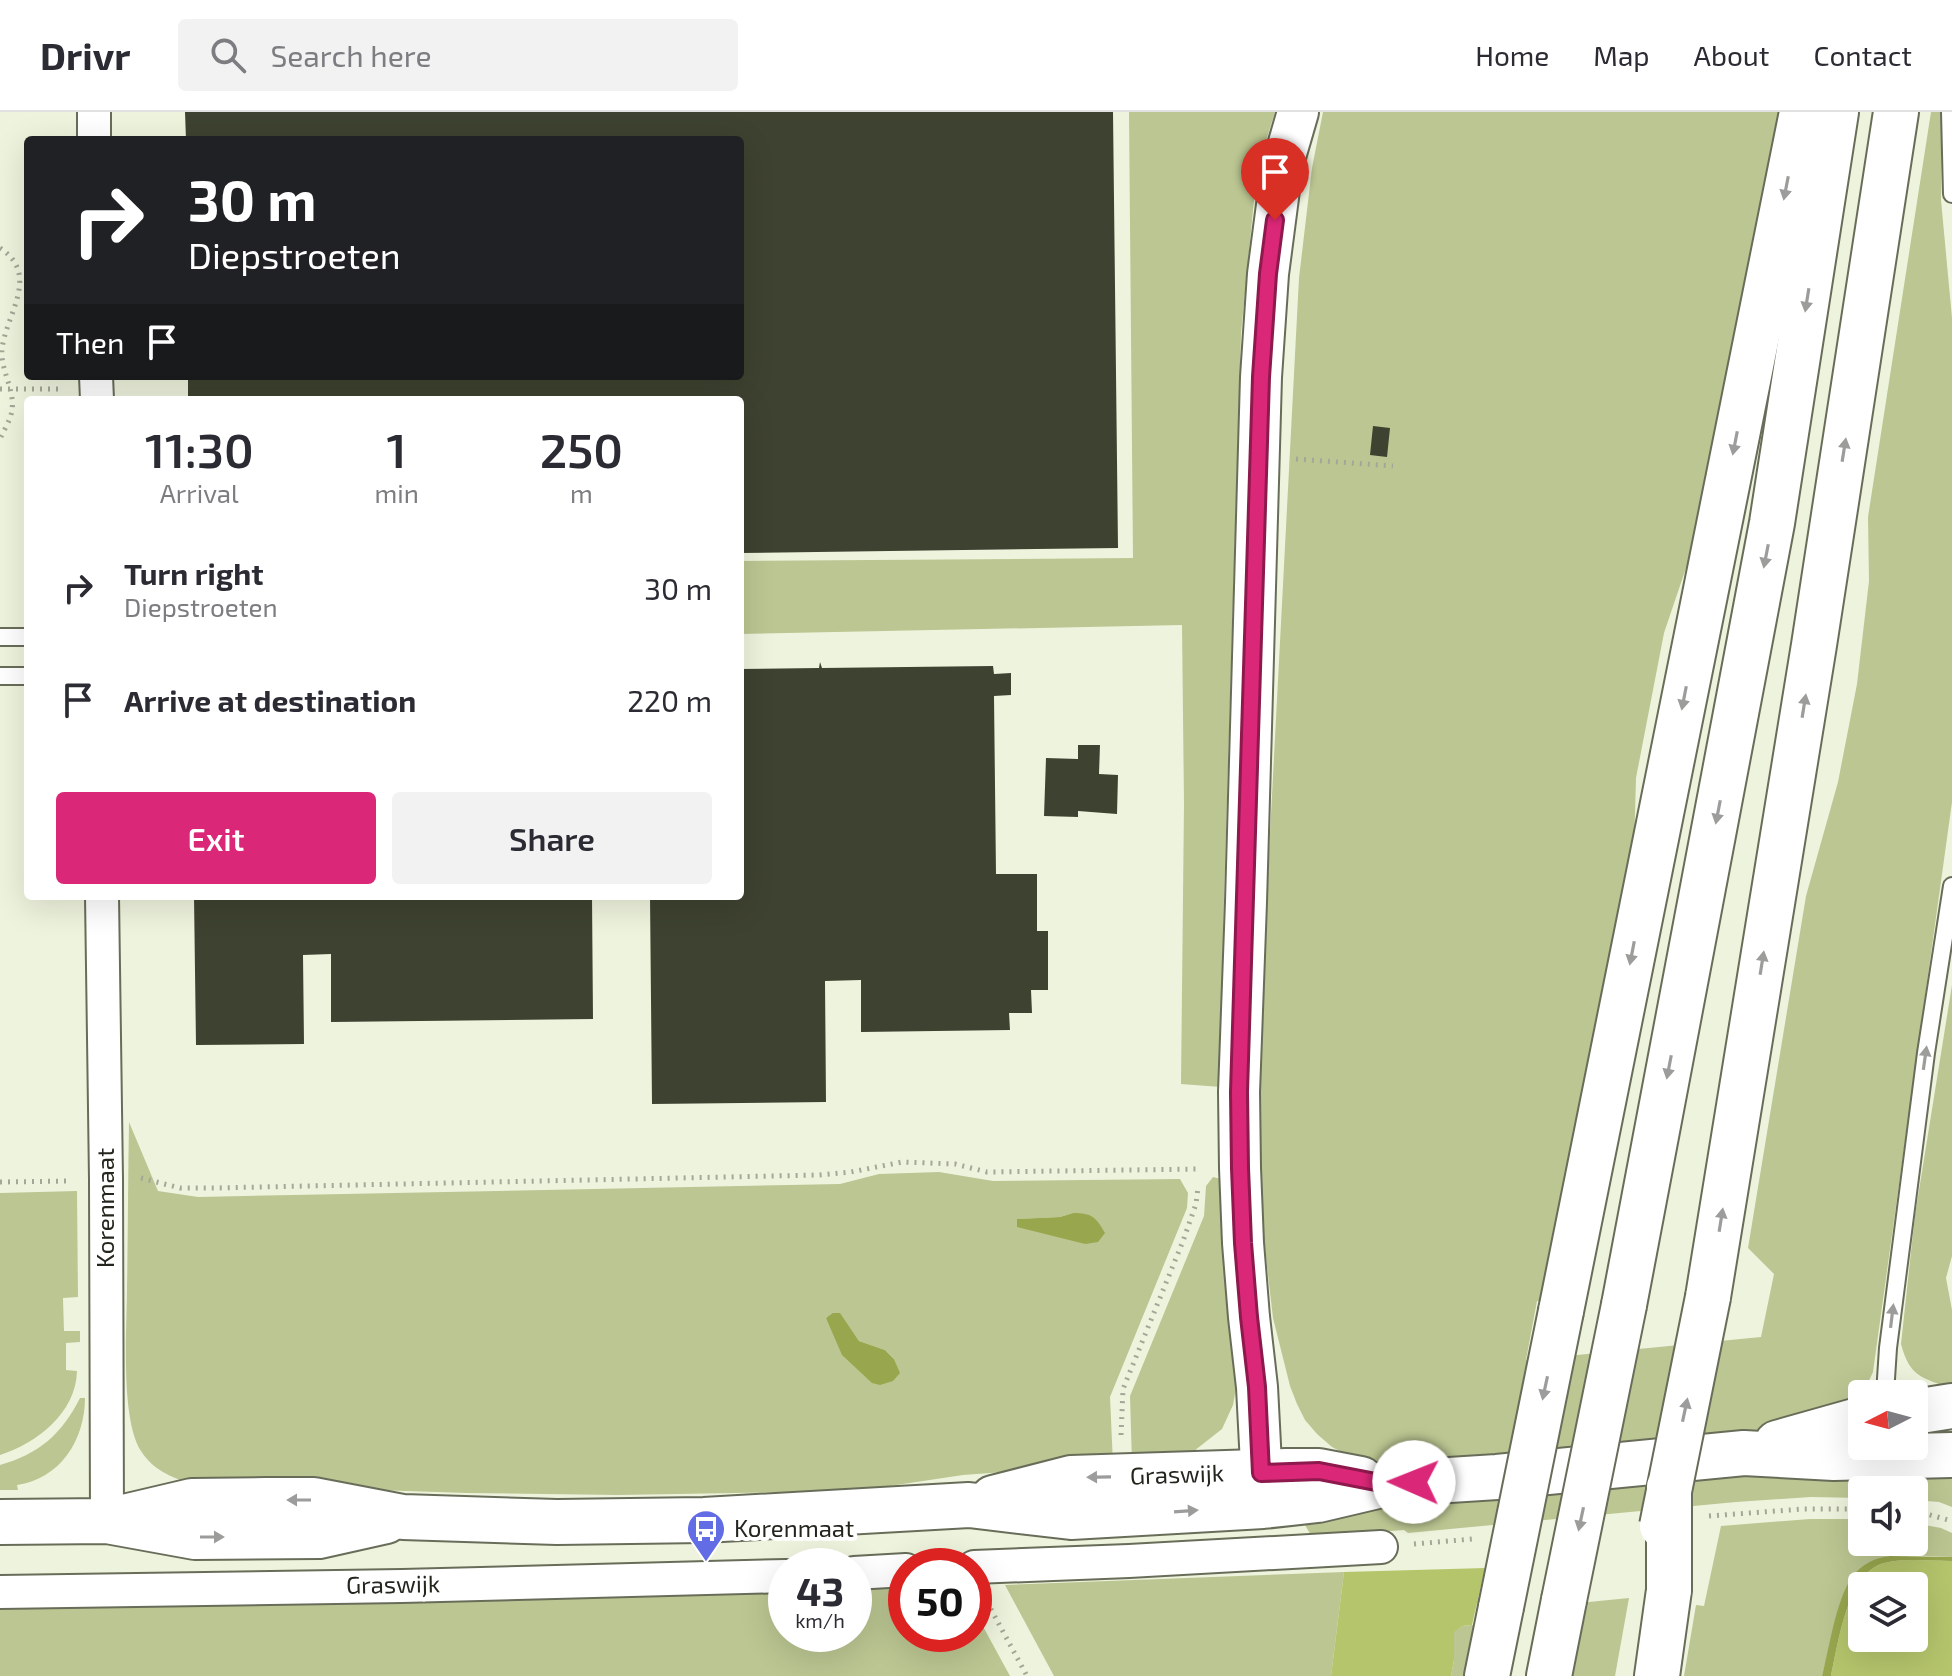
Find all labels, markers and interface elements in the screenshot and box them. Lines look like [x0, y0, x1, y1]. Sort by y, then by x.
search box [178, 19, 738, 91]
text: Drivr [40, 32, 130, 78]
icon: search [206, 33, 250, 77]
text: Search here [270, 37, 432, 73]
text: Home [1475, 38, 1549, 72]
text: Map [1593, 38, 1650, 72]
text: About [1694, 38, 1769, 72]
text: Contact [1813, 38, 1912, 72]
pin [1241, 138, 1309, 220]
icon: arrive [1253, 150, 1297, 194]
text: 30 m [188, 165, 317, 232]
icon: right [56, 168, 160, 272]
one-way arrow [1780, 176, 1792, 201]
text: Diepstroeten [188, 233, 401, 276]
one-way arrow [1801, 288, 1813, 313]
icon: arrive [140, 320, 184, 364]
text: Then [56, 324, 124, 360]
text: 11:30 [145, 420, 254, 478]
text: 1 [387, 420, 407, 478]
text: 250 [540, 420, 623, 478]
one-way arrow [1728, 431, 1741, 456]
one-way arrow [1838, 437, 1851, 462]
text: Arrival [160, 477, 239, 508]
text: min [374, 477, 419, 508]
text: m [570, 477, 593, 508]
one-way arrow [1759, 544, 1772, 569]
text: Turn right [124, 555, 264, 591]
icon: right [56, 566, 100, 610]
text: 30 m [644, 570, 712, 606]
text: Diepstroeten [124, 591, 278, 622]
icon: arrive [56, 678, 100, 722]
text: Arrive at destination [124, 682, 416, 718]
text: 220 m [627, 682, 712, 718]
one-way arrow [1677, 686, 1689, 711]
one-way arrow [1798, 694, 1811, 719]
button: Exit [56, 792, 376, 884]
button: Share [392, 792, 712, 884]
one-way arrow [1711, 800, 1723, 825]
one-way arrow [1626, 941, 1638, 966]
one-way arrow [1756, 950, 1769, 975]
one-way arrow [1919, 1046, 1932, 1071]
one-way arrow [1663, 1055, 1675, 1080]
street label: Korenmaat [90, 1148, 119, 1268]
one-way arrow [1715, 1207, 1727, 1232]
one-way arrow [1886, 1303, 1899, 1328]
one-way arrow [1539, 1376, 1551, 1401]
north arrow [1848, 1380, 1928, 1460]
map controls [1848, 1380, 1928, 1652]
one-way arrow [1679, 1398, 1692, 1423]
position arrow [1372, 1440, 1456, 1524]
street label: Graswijk [1129, 1457, 1224, 1490]
one-way arrow [1086, 1471, 1111, 1483]
button: sound [1848, 1476, 1928, 1556]
one-way arrow [286, 1494, 311, 1506]
one-way arrow [1174, 1504, 1199, 1517]
one-way arrow [1574, 1506, 1587, 1531]
bus stop icon: Korenmaat [685, 1508, 727, 1563]
place label: Korenmaat [734, 1513, 854, 1542]
one-way arrow [200, 1531, 225, 1543]
speed limit sign: 50 [888, 1548, 992, 1652]
text: 43 [796, 1566, 844, 1614]
street label: Graswijk [346, 1568, 440, 1599]
button: layers [1848, 1572, 1928, 1652]
text: km/h [795, 1608, 845, 1632]

